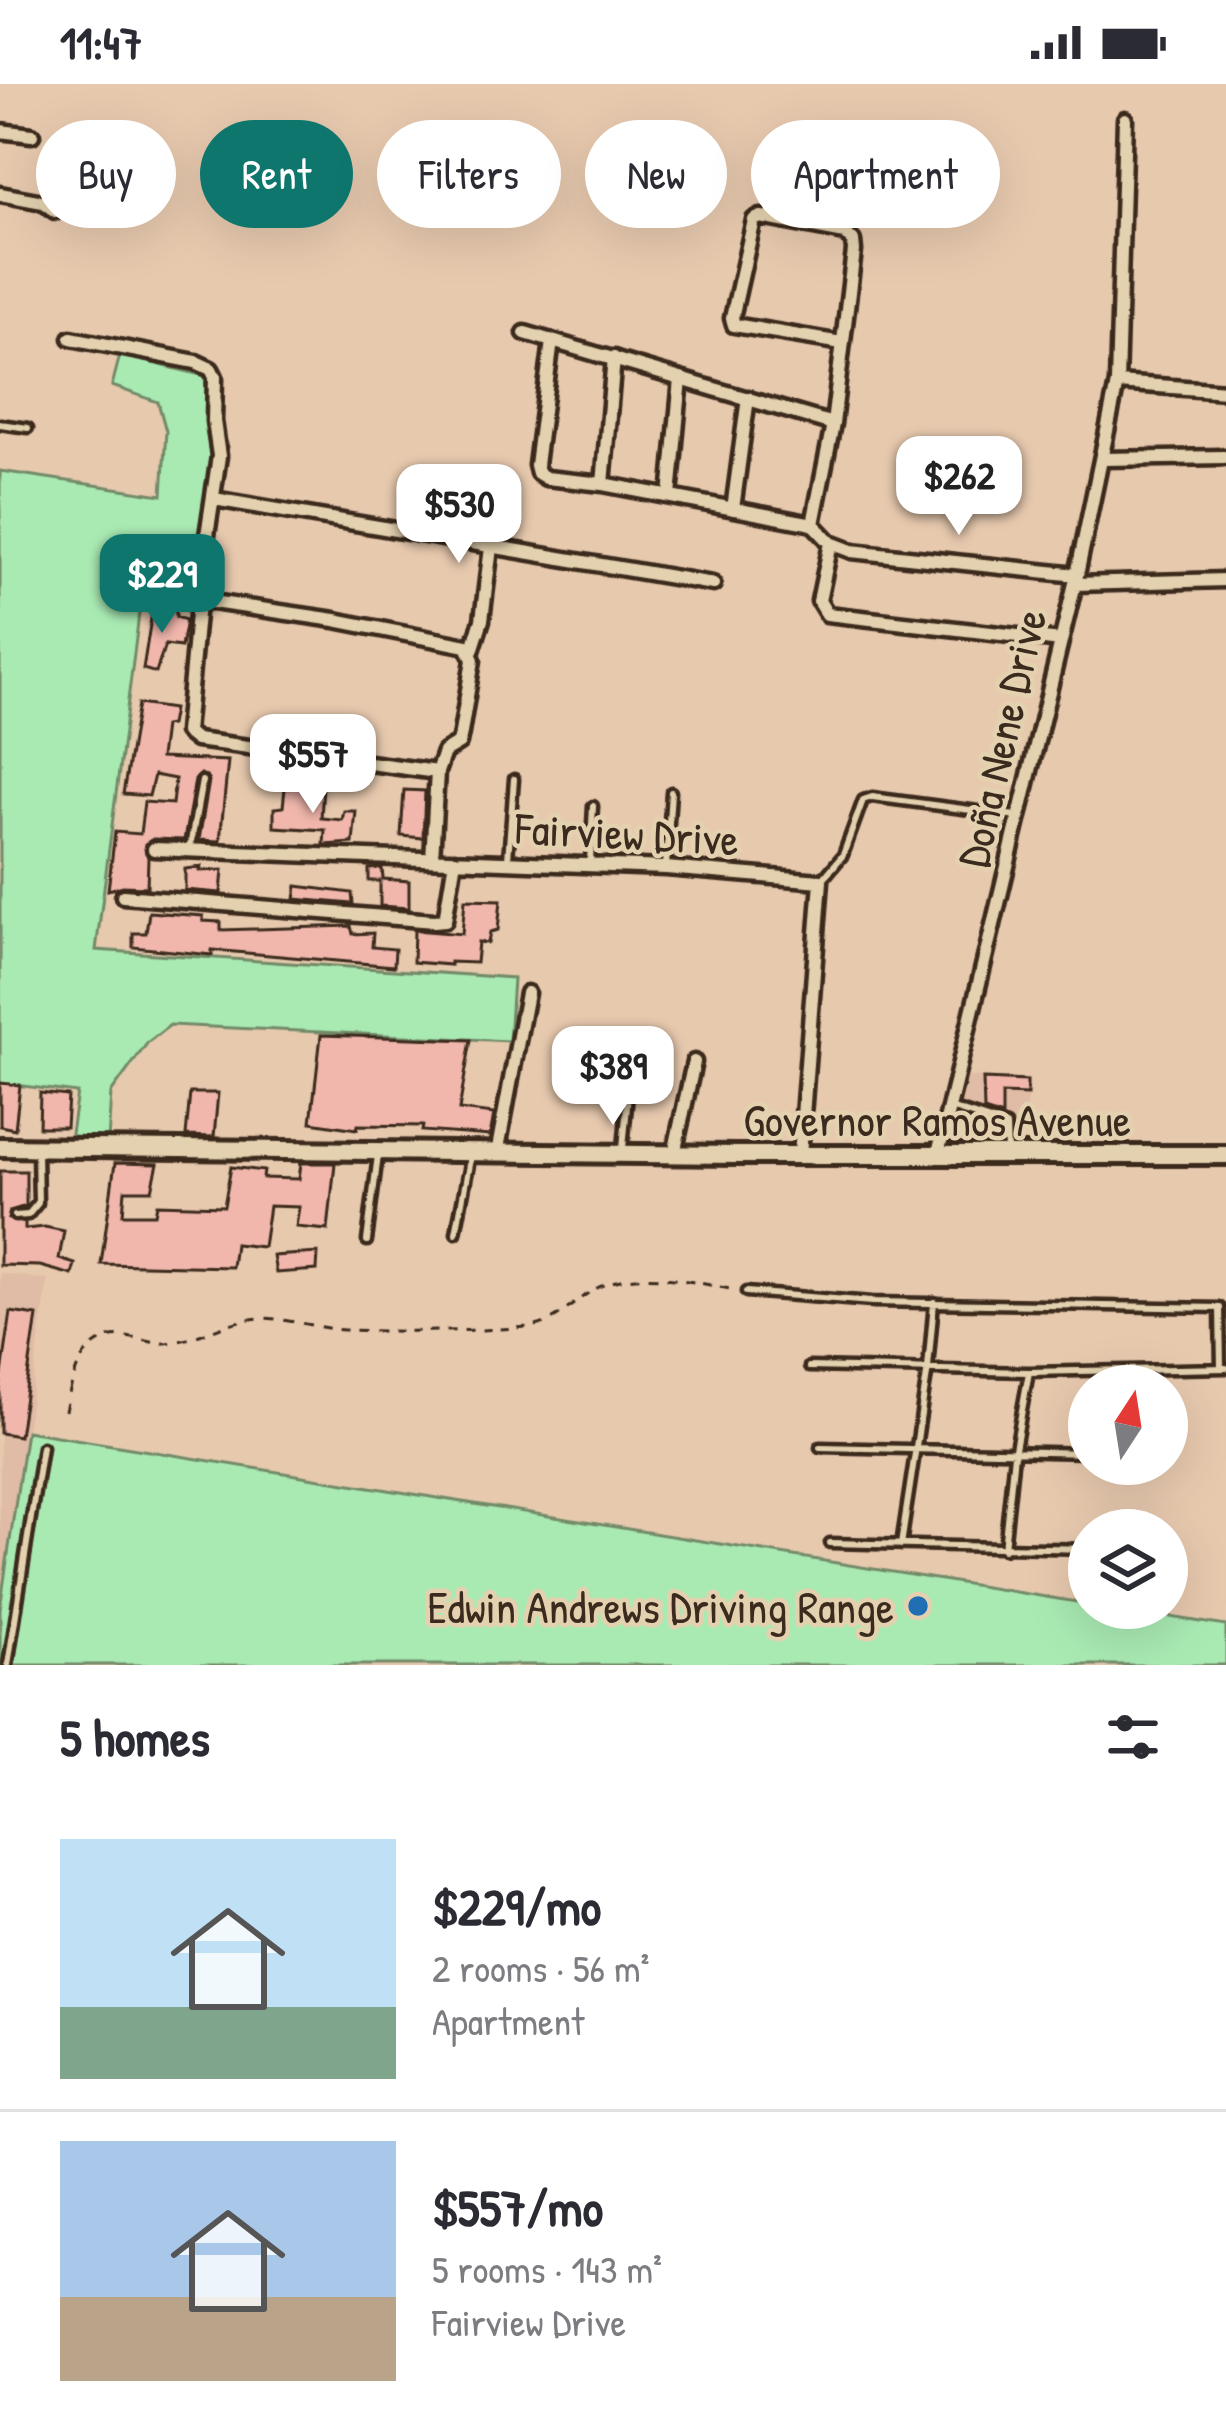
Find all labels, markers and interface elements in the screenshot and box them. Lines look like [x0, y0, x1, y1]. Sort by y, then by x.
text: 11:47 [60, 12, 142, 73]
chip: Buy [36, 120, 176, 228]
chip: Rent [200, 120, 353, 228]
chip: Filters [377, 120, 561, 228]
chip: New [585, 120, 727, 228]
chip: Apartment [751, 120, 1000, 228]
pin: $262 [888, 436, 1030, 538]
text: $262 [923, 448, 995, 501]
pin: $530 [388, 464, 530, 566]
text: $530 [423, 476, 495, 529]
pin: $229 [91, 534, 233, 636]
text: $229 [127, 546, 197, 599]
street label: Doña Nene Drive [942, 603, 1060, 873]
pin: $557 [242, 714, 384, 816]
text: $557 [277, 726, 349, 779]
street label: Fairview Drive [513, 797, 740, 869]
pin: $389 [542, 1026, 684, 1128]
text: $389 [579, 1038, 647, 1091]
street label: Governor Ramos Avenue [743, 1089, 1131, 1150]
north arrow [1068, 1365, 1188, 1485]
map controls [1068, 1365, 1188, 1629]
button: layers [1068, 1509, 1188, 1629]
place label: Edwin Andrews Driving Range [427, 1576, 894, 1637]
marker: Edwin Andrews Driving Range [905, 1593, 931, 1619]
text: 5 homes [60, 1703, 210, 1772]
icon: filters [1100, 1704, 1166, 1770]
text: $229/mo [432, 1872, 601, 1941]
icon: home [156, 1887, 300, 2031]
text: 2 rooms · 56 m² [432, 1941, 649, 1994]
text: Apartment [432, 1994, 585, 2047]
text: $557/mo [432, 2173, 603, 2242]
icon: home [156, 2189, 300, 2333]
text: 5 rooms · 143 m² [432, 2242, 662, 2295]
text: Fairview Drive [432, 2295, 626, 2348]

